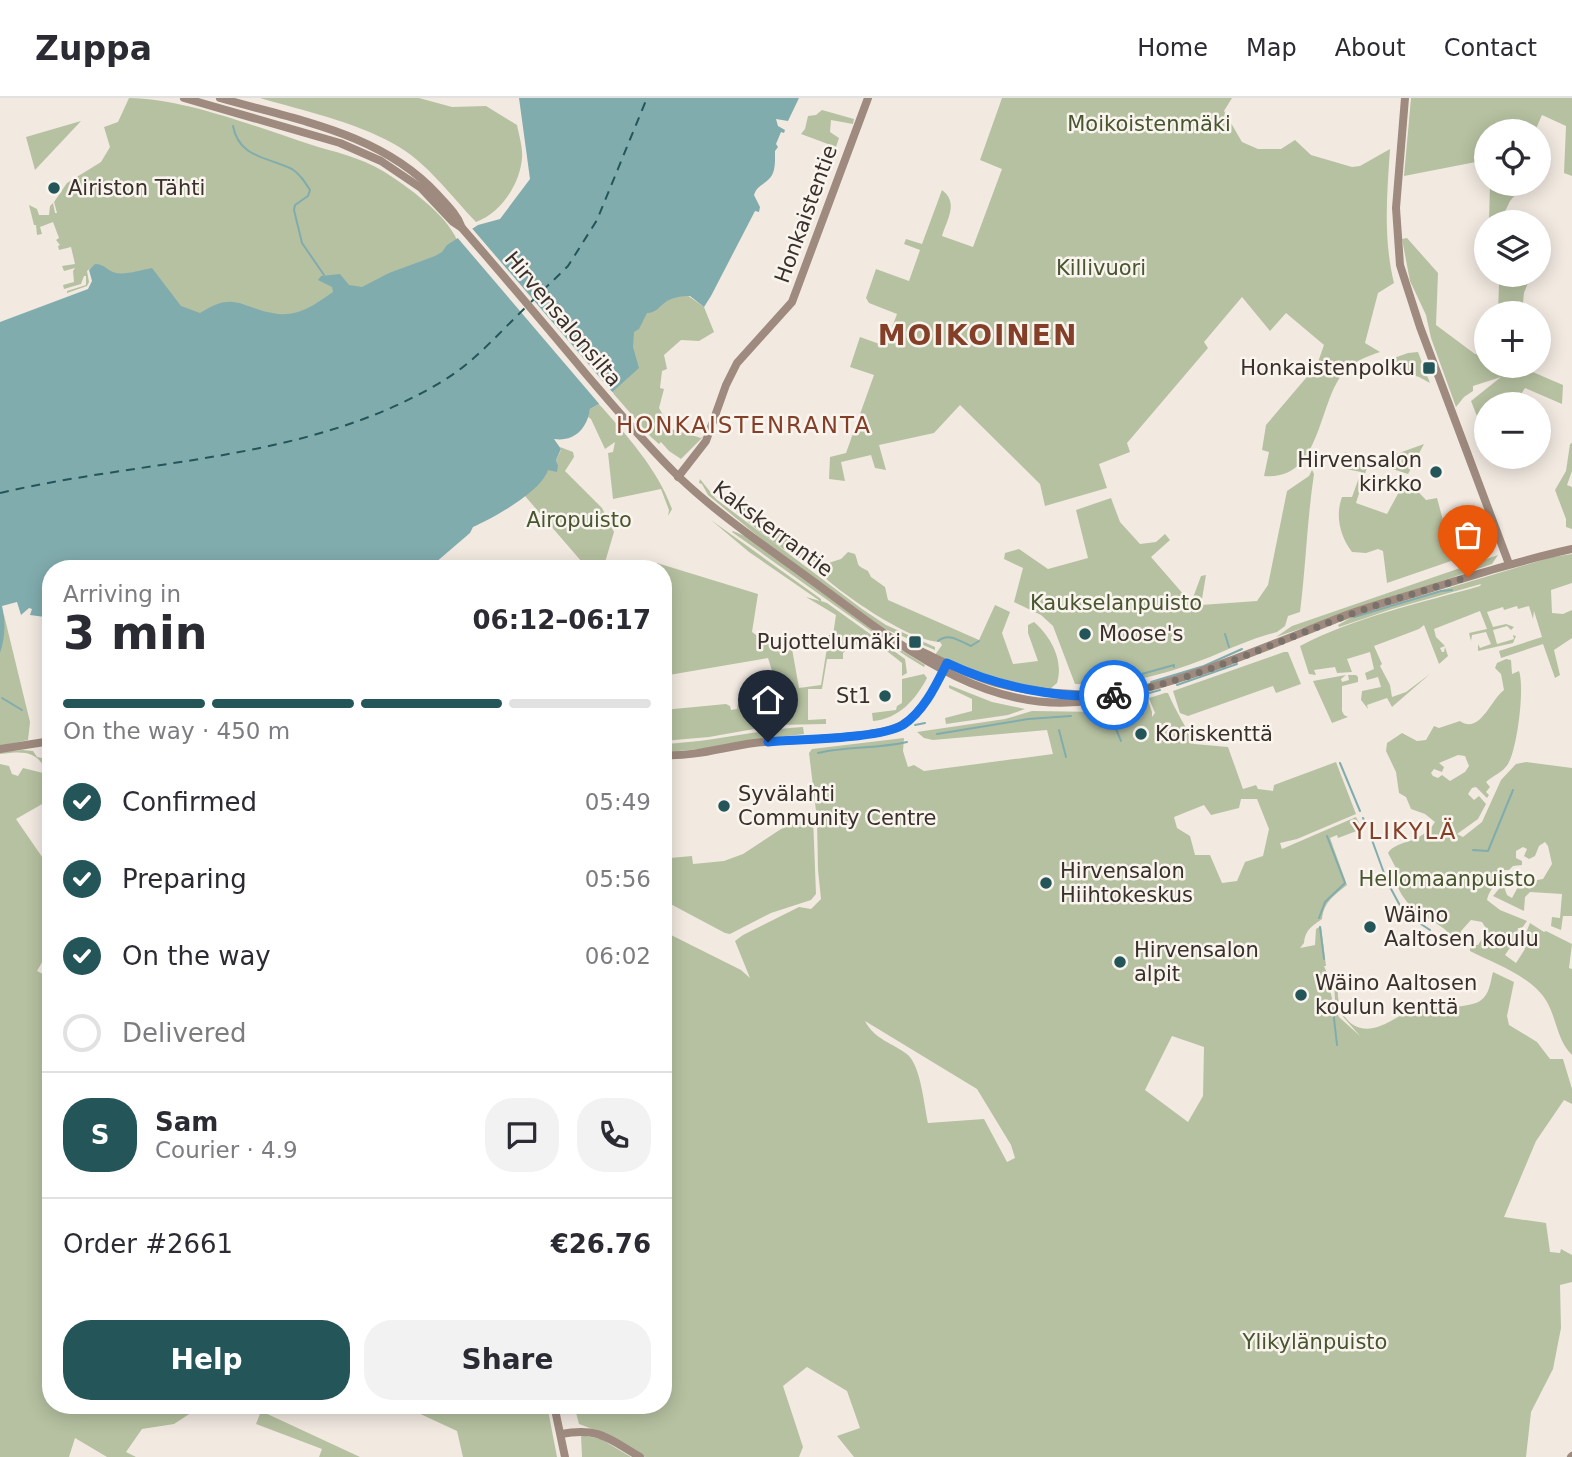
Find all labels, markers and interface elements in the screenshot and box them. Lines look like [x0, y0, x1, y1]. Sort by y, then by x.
text: Zuppa [35, 29, 152, 68]
text: Home [1137, 34, 1208, 62]
text: Map [1246, 34, 1297, 62]
text: About [1335, 34, 1406, 62]
text: Contact [1444, 34, 1537, 62]
park label: Moikoistenmäki [1067, 112, 1231, 136]
map controls [1474, 119, 1551, 469]
button: locate [1474, 119, 1551, 196]
street label: Honkaistentie [770, 142, 842, 286]
place label: Airiston Tähti [68, 176, 205, 200]
marker: Airiston Tähti [46, 180, 62, 196]
button: layers [1474, 210, 1551, 287]
street label: Hirvensalonsilta [500, 247, 626, 391]
park label: Killivuori [1056, 256, 1146, 280]
button: + [1474, 301, 1551, 378]
district label: MOIKOINEN [878, 319, 1078, 352]
place label: Honkaistenpolku [1240, 356, 1415, 380]
marker: Honkaistenpolku [1421, 360, 1437, 376]
button: − [1474, 392, 1551, 469]
district label: HONKAISTENRANTA [616, 412, 872, 438]
place label: Hirvensalon kirkko [1297, 448, 1422, 496]
marker: Hirvensalon kirkko [1428, 464, 1444, 480]
street label: Kakskerrantie [708, 476, 838, 582]
pin [1438, 505, 1498, 577]
park label: Airopuisto [526, 508, 632, 532]
icon: bag [1449, 516, 1487, 554]
text: Arriving in [63, 581, 181, 607]
park label: Kaukselanpuisto [1030, 591, 1202, 615]
text: 06:12–06:17 [472, 605, 651, 635]
text: 3 min [63, 606, 207, 660]
place label: Moose's [1099, 622, 1183, 646]
marker: Moose's [1077, 626, 1093, 642]
place label: Pujottelumäki [757, 630, 901, 654]
marker: Pujottelumäki [907, 634, 923, 650]
courier [1079, 660, 1149, 730]
pin [738, 670, 798, 742]
icon: bike [1095, 676, 1133, 714]
icon: home [749, 681, 787, 719]
place label: St1 [836, 684, 871, 708]
marker: St1 [877, 688, 893, 704]
text: On the way · 450 m [63, 718, 290, 744]
place label: Koriskenttä [1155, 722, 1273, 746]
marker: Koriskenttä [1133, 726, 1149, 742]
place label: Syvälahti Community Centre [738, 782, 936, 830]
icon: check [63, 783, 101, 821]
text: Confirmed [122, 787, 257, 817]
text: 05:49 [585, 789, 651, 815]
marker: Syvälahti Community Centre [716, 798, 732, 814]
district label: YLIKYLÄ [1351, 817, 1458, 844]
place label: Hirvensalon Hiihtokeskus [1060, 859, 1193, 907]
icon: check [63, 860, 101, 898]
text: Preparing [122, 864, 247, 894]
text: 05:56 [585, 866, 651, 892]
park label: Hellomaanpuisto [1358, 867, 1536, 891]
marker: Hirvensalon Hiihtokeskus [1038, 875, 1054, 891]
place label: Wäino Aaltosen koulu [1384, 903, 1539, 951]
marker: Wäino Aaltosen koulu [1362, 919, 1378, 935]
icon: check [63, 937, 101, 975]
place label: Hirvensalon alpit [1134, 938, 1259, 986]
text: On the way [122, 941, 271, 971]
text: 06:02 [585, 943, 651, 969]
marker: Hirvensalon alpit [1112, 954, 1128, 970]
place label: Wäino Aaltosen koulun kenttä [1315, 971, 1477, 1019]
marker: Wäino Aaltosen koulun kenttä [1293, 987, 1309, 1003]
text: Delivered [122, 1018, 246, 1048]
button: chat [485, 1098, 559, 1172]
button: phone [577, 1098, 651, 1172]
text: Sam [155, 1107, 218, 1137]
text: S [91, 1120, 109, 1150]
text: Courier · 4.9 [155, 1137, 298, 1163]
text: Order #2661 [63, 1229, 233, 1259]
text: €26.76 [551, 1229, 651, 1259]
button: Help [63, 1320, 350, 1400]
button: Share [364, 1320, 651, 1400]
park label: Ylikylänpuisto [1242, 1330, 1387, 1354]

